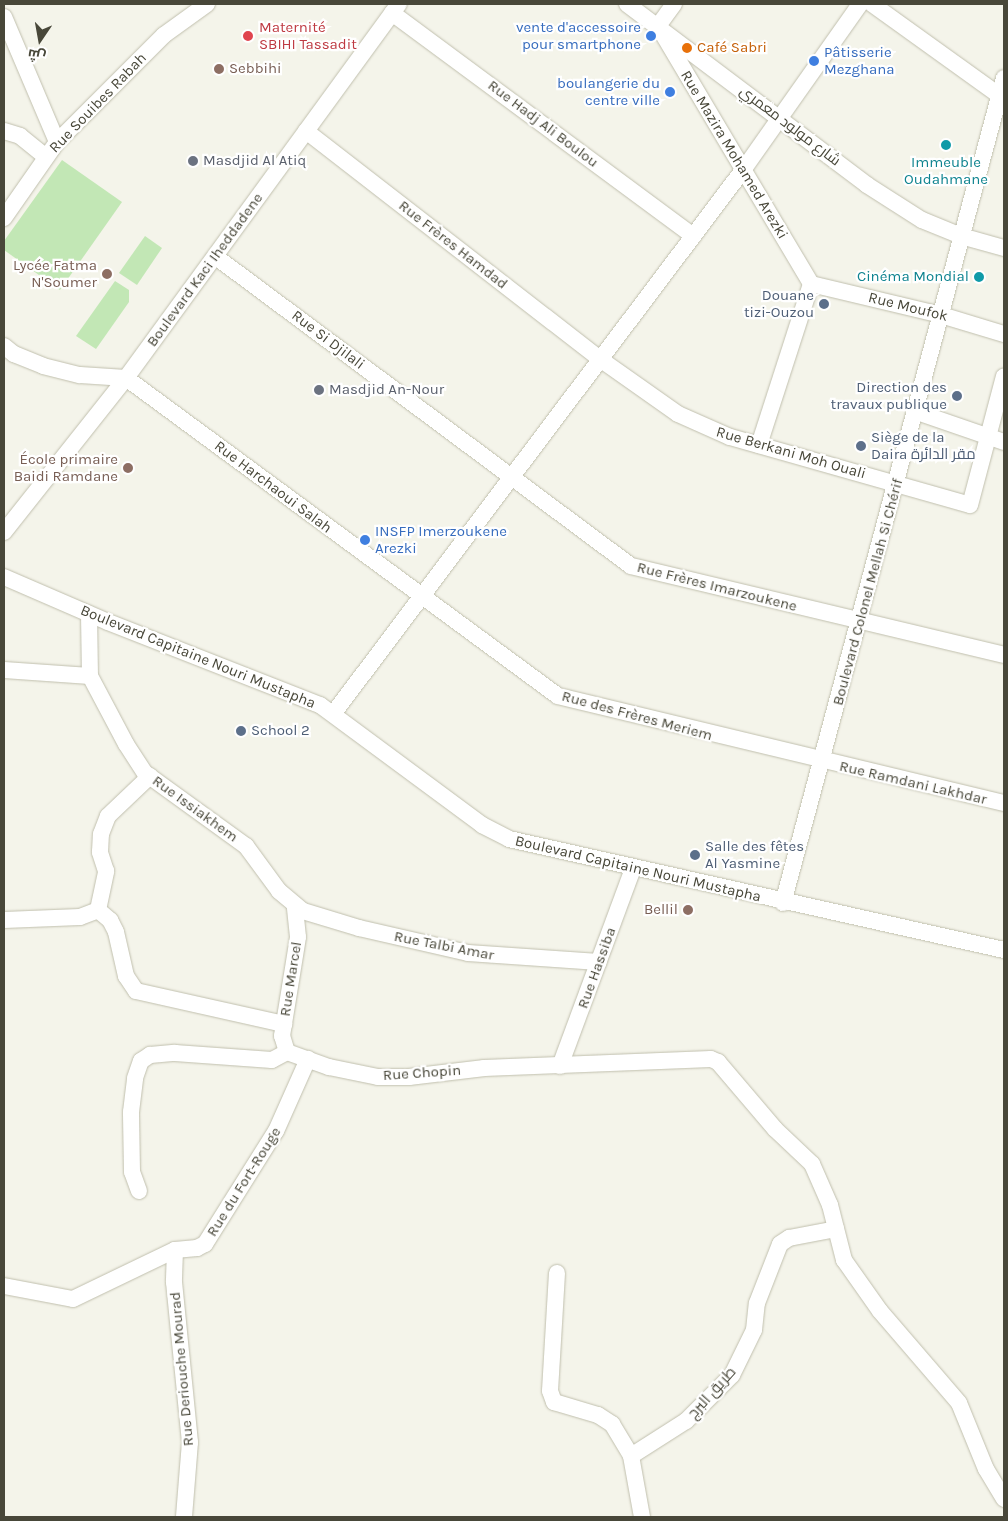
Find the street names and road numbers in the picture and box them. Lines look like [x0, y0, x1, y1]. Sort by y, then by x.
street label: Rue Souibes Rabah [46, 49, 150, 157]
street label: Rue Mazira Mohamed Arezki [676, 67, 792, 243]
street label: Rue Hadj Ali Boulou [484, 77, 602, 171]
street label: شارع مولود معمري [736, 82, 844, 170]
street label: Boulevard Kaci Iheddadene [143, 190, 267, 350]
street label: Rue Frères Hamdad [395, 197, 511, 293]
street label: Rue Moufok [866, 288, 950, 326]
street label: Rue Si Djilali [288, 307, 368, 373]
street label: Rue Berkani Moh Ouali [714, 423, 868, 483]
street label: Rue Harchaoui Salah [211, 437, 335, 537]
street label: Boulevard Colonel Mellah Si Chérif [829, 477, 907, 707]
street label: Rue Frères Imarzoukene [635, 558, 799, 616]
street label: Boulevard Capitaine Nouri Mustapha [78, 601, 318, 713]
street label: Rue des Frères Meriem [560, 687, 714, 745]
street label: Rue Ramdani Lakhdar [838, 757, 988, 809]
street label: Rue Issiakhem [149, 772, 241, 846]
street label: Boulevard Capitaine Nouri Mustapha [513, 832, 763, 906]
street label: Rue Hassiba [574, 925, 620, 1011]
street label: Rue Talbi Amar [392, 927, 496, 965]
street label: Rue Marcel [276, 940, 306, 1018]
street label: Rue Chopin [382, 1061, 462, 1085]
street label: Rue du Fort-Rouge [203, 1124, 285, 1240]
street label: Rue Deriouche Mourad [166, 1291, 198, 1447]
street label: طريق البرج [684, 1363, 740, 1423]

